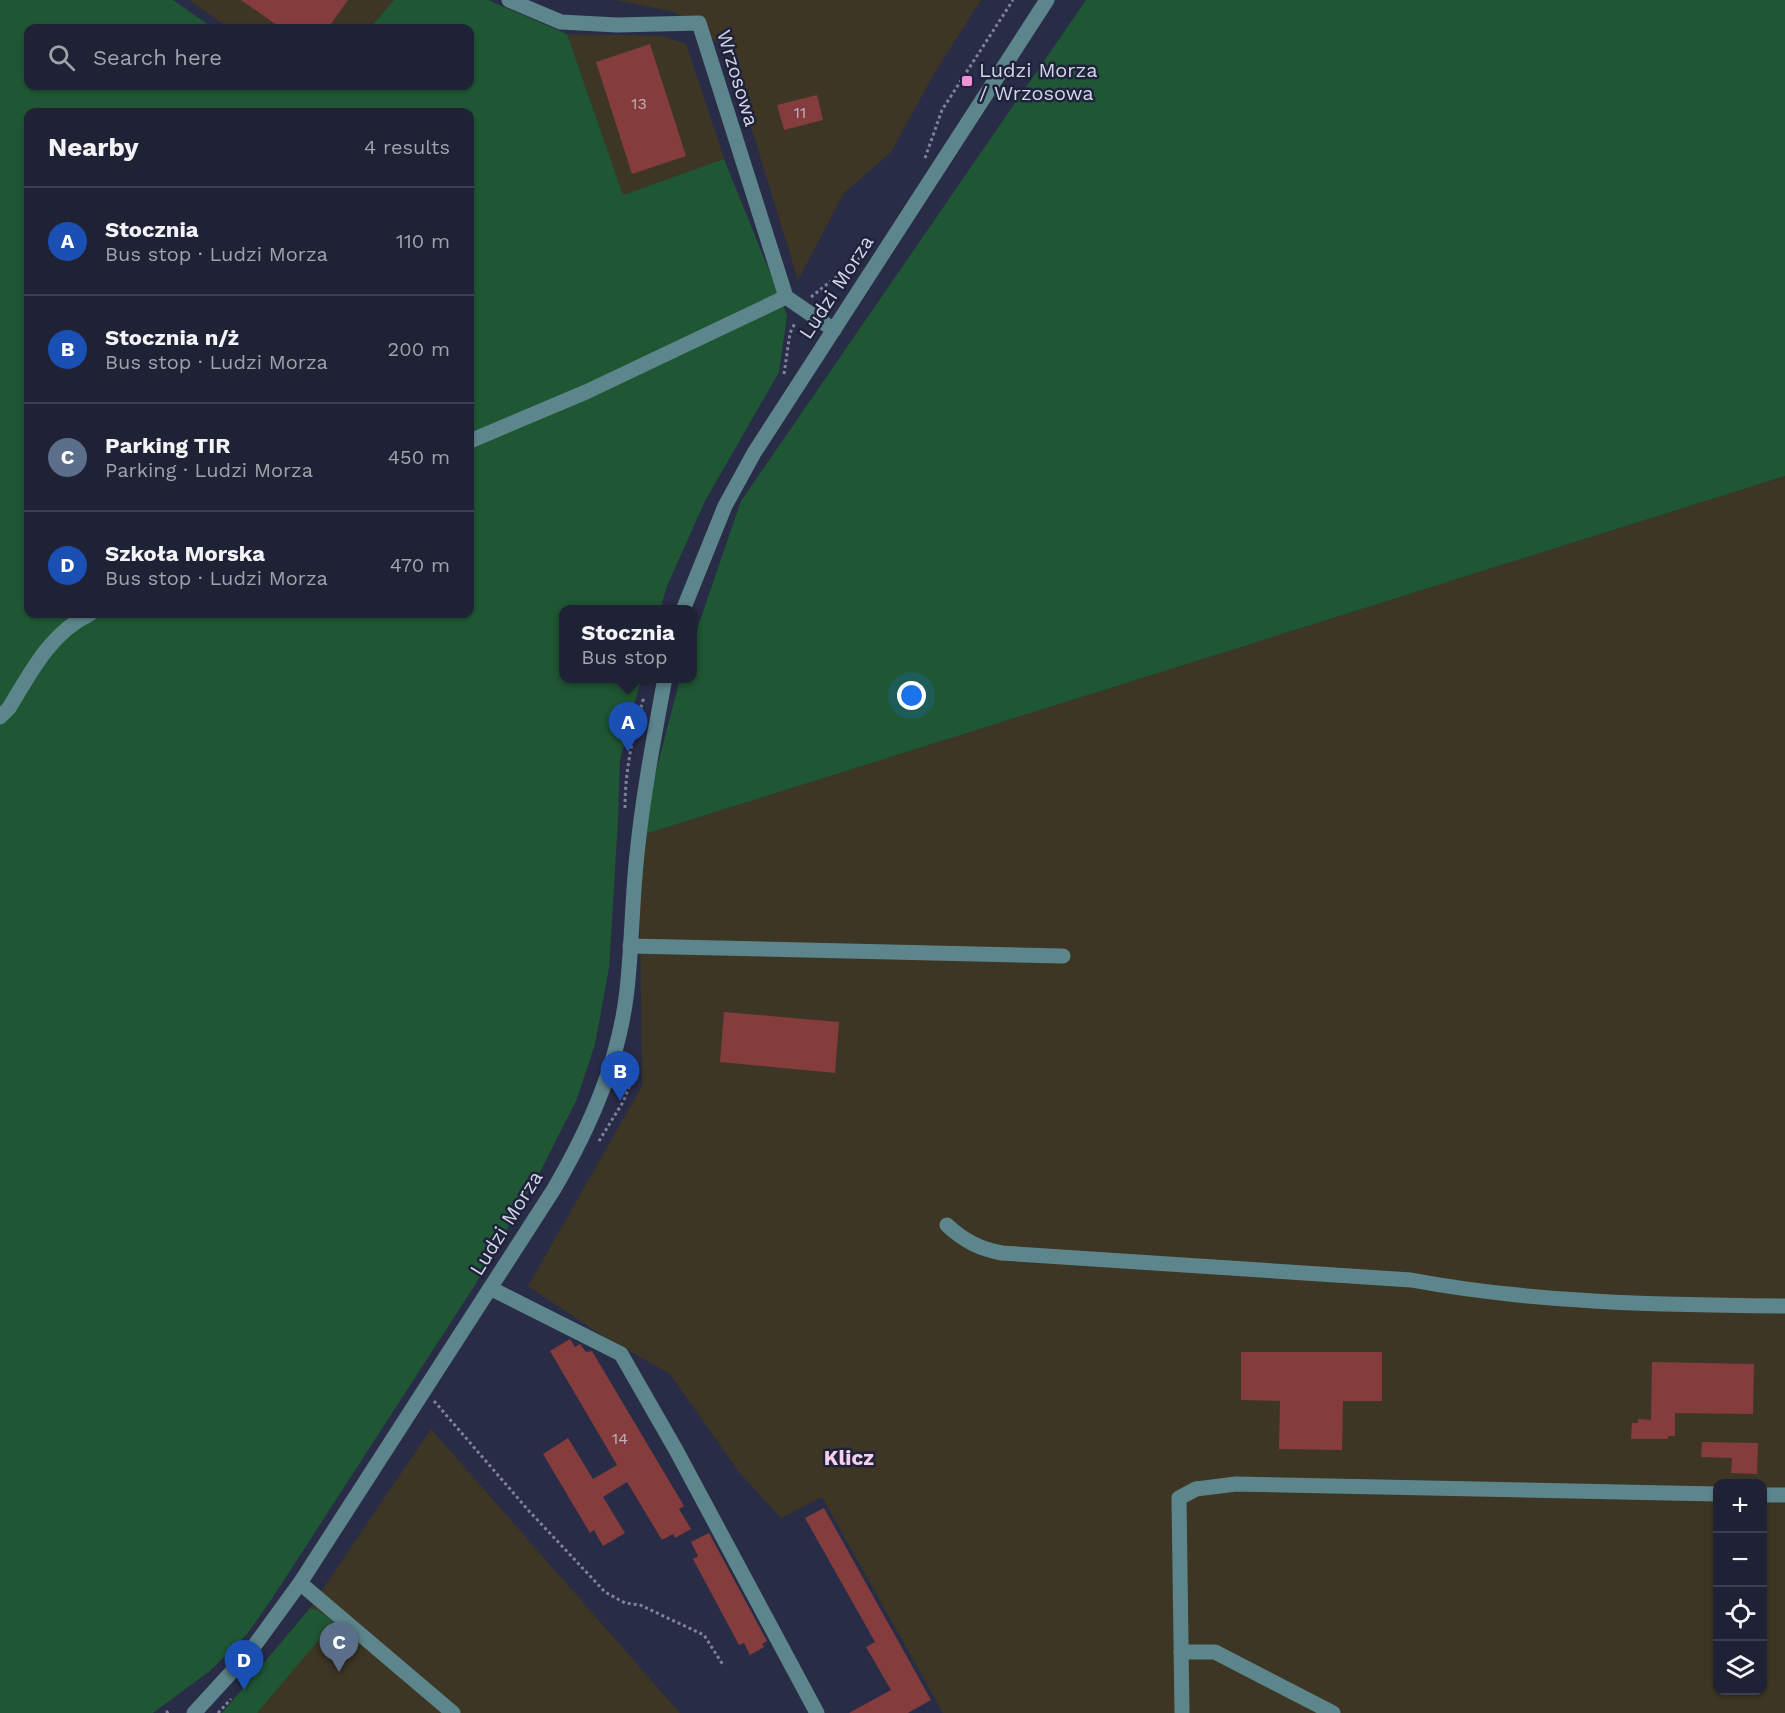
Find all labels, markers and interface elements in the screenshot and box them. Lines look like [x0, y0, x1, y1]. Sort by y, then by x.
search box [24, 24, 474, 90]
street label: Wrzosowa [712, 27, 764, 129]
icon: search [45, 41, 78, 74]
text: Search here [93, 45, 222, 70]
place label: Ludzi Morza / Wrzosowa [979, 58, 1098, 105]
marker: Ludzi Morza / Wrzosowa [960, 74, 974, 88]
house number: 13 [631, 94, 647, 113]
house number: 11 [794, 103, 806, 122]
text: Nearby [48, 132, 139, 162]
text: 4 results [364, 135, 450, 159]
text: Stocznia [105, 217, 199, 242]
text: A [61, 229, 74, 253]
text: 110 m [396, 229, 450, 253]
street label: Ludzi Morza [794, 231, 878, 343]
text: Bus stop · Ludzi Morza [105, 242, 328, 266]
text: Stocznia n/ż [105, 325, 239, 350]
text: B [61, 337, 74, 361]
text: 200 m [388, 337, 450, 361]
text: Bus stop · Ludzi Morza [105, 350, 328, 374]
text: Parking TIR [105, 433, 230, 458]
text: C [61, 445, 74, 469]
text: 450 m [388, 445, 450, 469]
text: Parking · Ludzi Morza [105, 458, 313, 482]
text: Szkoła Morska [105, 541, 265, 566]
text: D [60, 553, 75, 577]
text: 470 m [390, 553, 450, 577]
text: Bus stop · Ludzi Morza [105, 566, 328, 590]
popup [559, 605, 697, 683]
text: Stocznia [581, 620, 675, 645]
text: Bus stop [581, 645, 667, 669]
your location [897, 681, 926, 710]
pin: A [608, 702, 648, 752]
pin: B [600, 1052, 640, 1101]
street label: Ludzi Morza [464, 1166, 548, 1280]
house number: 14 [612, 1429, 628, 1448]
district label: Klicz [824, 1445, 874, 1470]
map controls [1713, 1479, 1767, 1695]
button: + [1713, 1479, 1767, 1533]
button: − [1713, 1533, 1767, 1587]
button: locate [1713, 1587, 1767, 1641]
pin: C [320, 1622, 358, 1672]
pin: D [224, 1640, 264, 1690]
button: layers [1713, 1641, 1767, 1695]

